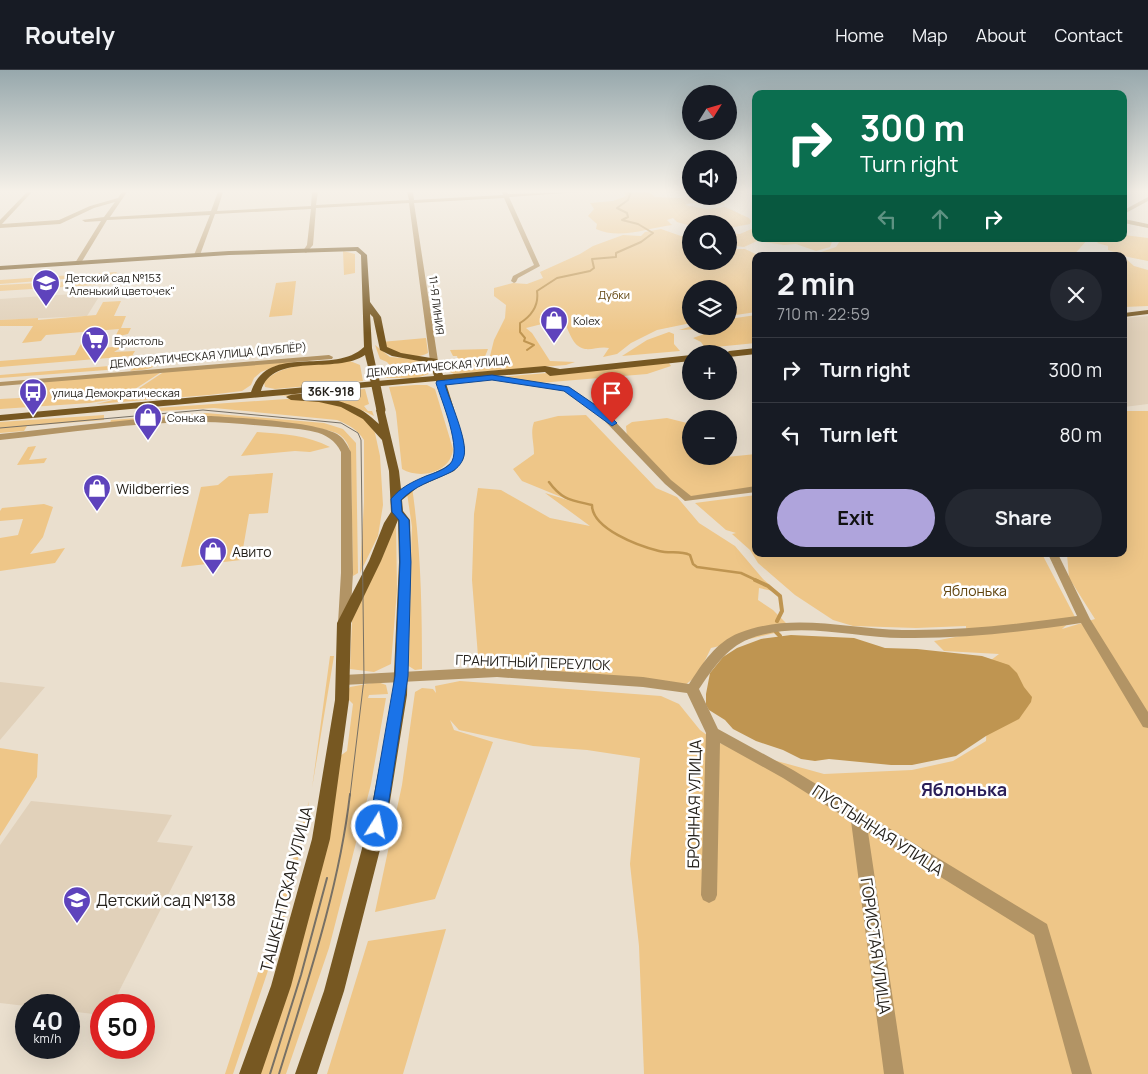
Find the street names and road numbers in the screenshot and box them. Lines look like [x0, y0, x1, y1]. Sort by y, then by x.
street label: 11-Я ЛИНИЯ [426, 275, 448, 336]
street label: ДЕМОКРАТИЧЕСКАЯ УЛИЦА (ДУБЛЁР) [109, 339, 307, 371]
street label: ДЕМОКРАТИЧЕСКАЯ УЛИЦА [365, 352, 511, 380]
road number: 36К-918 [302, 382, 360, 401]
street label: ГРАНИТНЫЙ ПЕРЕУЛОК [455, 650, 611, 674]
street label: БРОННАЯ УЛИЦА [682, 739, 706, 869]
street label: ПУСТЫННАЯ УЛИЦА [808, 779, 948, 881]
street label: ТАШКЕНТСКАЯ УЛИЦА [255, 804, 317, 974]
street label: ГОРИСТАЯ УЛИЦА [856, 876, 896, 1016]

